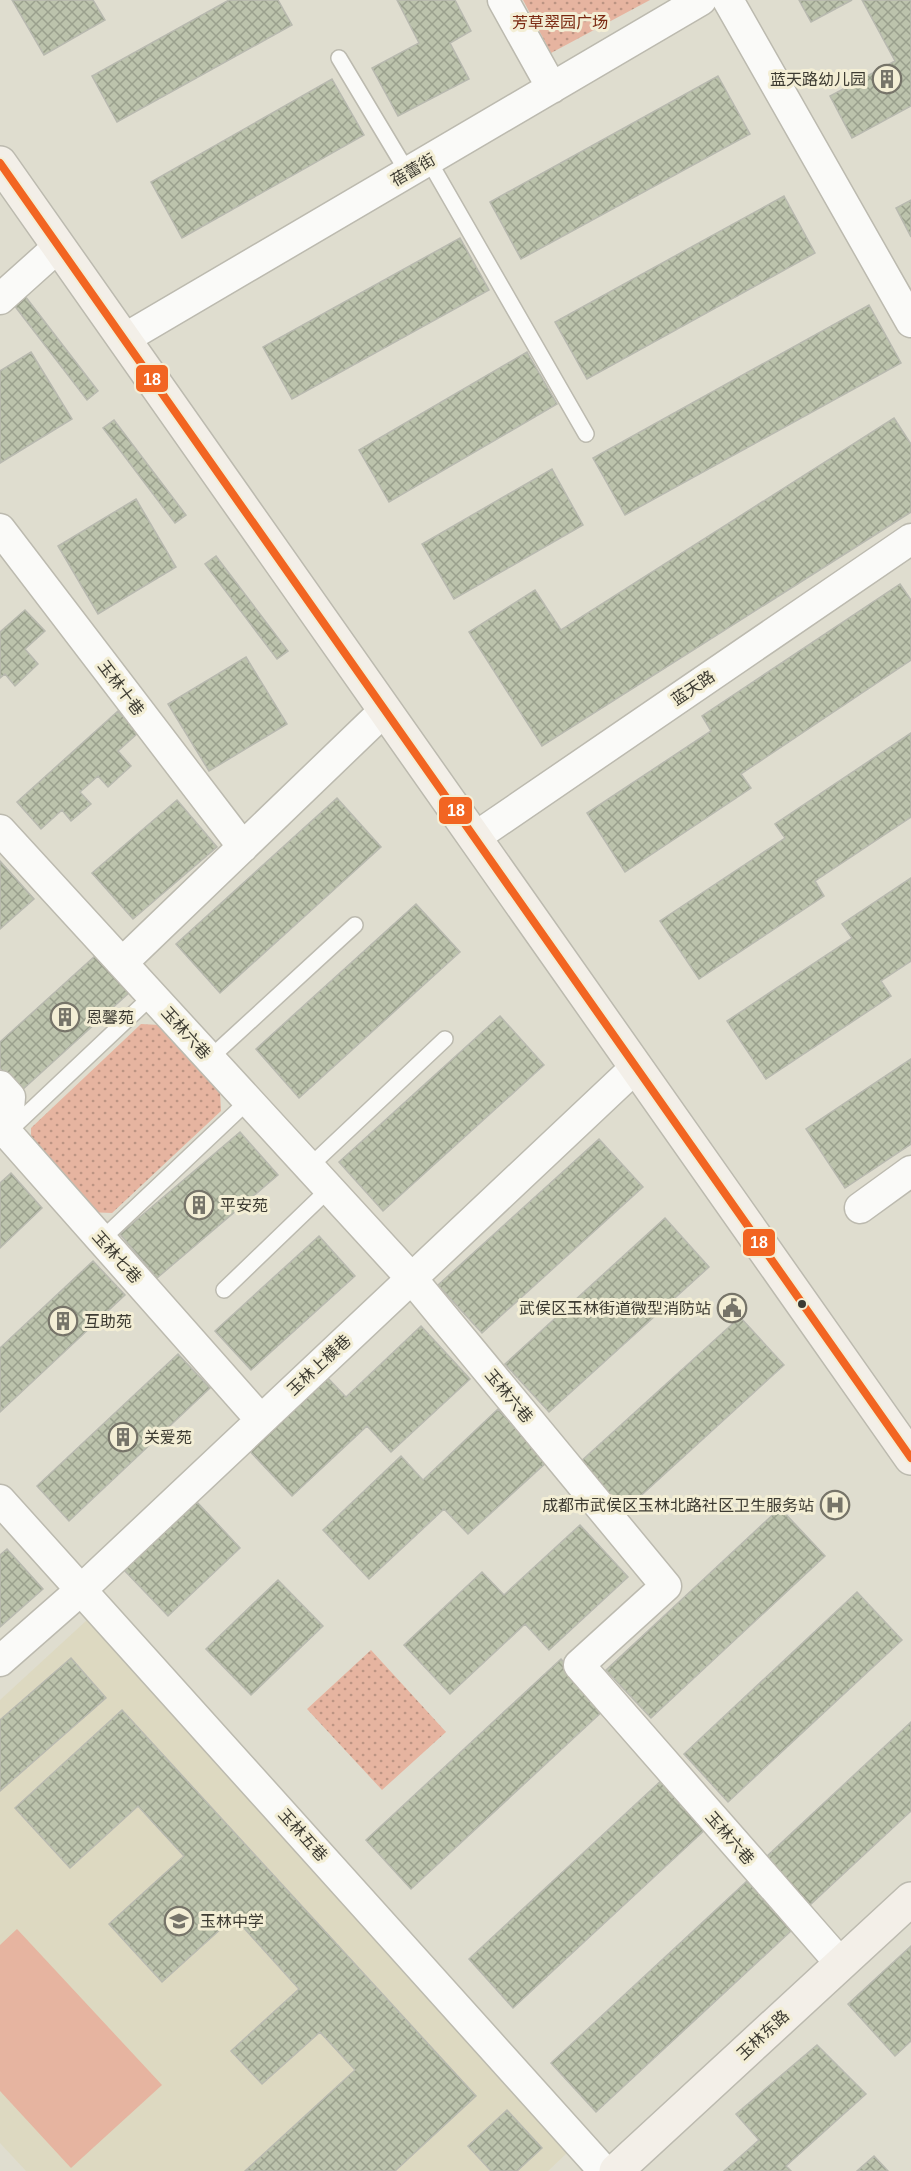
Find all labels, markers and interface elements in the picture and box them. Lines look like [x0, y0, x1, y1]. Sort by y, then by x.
park label: 芳草翠园广场 [512, 14, 608, 31]
building icon: 蓝天路幼儿园 [871, 63, 903, 95]
place label: 蓝天路幼儿园 [770, 71, 866, 88]
street label: 蓓蕾街 [388, 151, 438, 189]
line badge: 18 [135, 364, 169, 393]
text: 18 [143, 371, 161, 388]
street label: 玉林十巷 [95, 657, 147, 719]
street label: 蓝天路 [668, 668, 718, 708]
line badge: 18 [438, 796, 473, 825]
text: 18 [447, 802, 465, 819]
building icon: 恩馨苑 [49, 1001, 81, 1033]
street label: 玉林六巷 [158, 1004, 214, 1062]
place label: 恩馨苑 [86, 1009, 134, 1026]
building icon: 平安苑 [183, 1189, 215, 1221]
place label: 平安苑 [220, 1197, 268, 1214]
street label: 玉林七巷 [89, 1228, 145, 1286]
line badge: 18 [742, 1228, 776, 1257]
text: 18 [750, 1234, 768, 1251]
public building icon: 武侯区玉林街道微型消防站 [716, 1292, 748, 1324]
unlabelled marker [796, 1298, 808, 1310]
place label: 武侯区玉林街道微型消防站 [519, 1300, 711, 1317]
building icon: 互助苑 [47, 1305, 79, 1337]
place label: 互助苑 [84, 1313, 132, 1330]
street label: 玉林上横巷 [284, 1331, 354, 1399]
street label: 玉林六巷 [482, 1366, 536, 1426]
building icon: 关爱苑 [107, 1421, 139, 1453]
place label: 关爱苑 [144, 1429, 192, 1446]
hospital icon: 成都市武侯区玉林北路社区卫生服务站 [819, 1489, 851, 1521]
place label: 成都市武侯区玉林北路社区卫生服务站 [542, 1497, 814, 1514]
street label: 玉林五巷 [275, 1806, 331, 1864]
street label: 玉林六巷 [703, 1808, 757, 1868]
school or university icon: 玉林中学 [163, 1905, 195, 1937]
place label: 玉林中学 [200, 1913, 264, 1930]
street label: 玉林东路 [734, 2007, 792, 2063]

